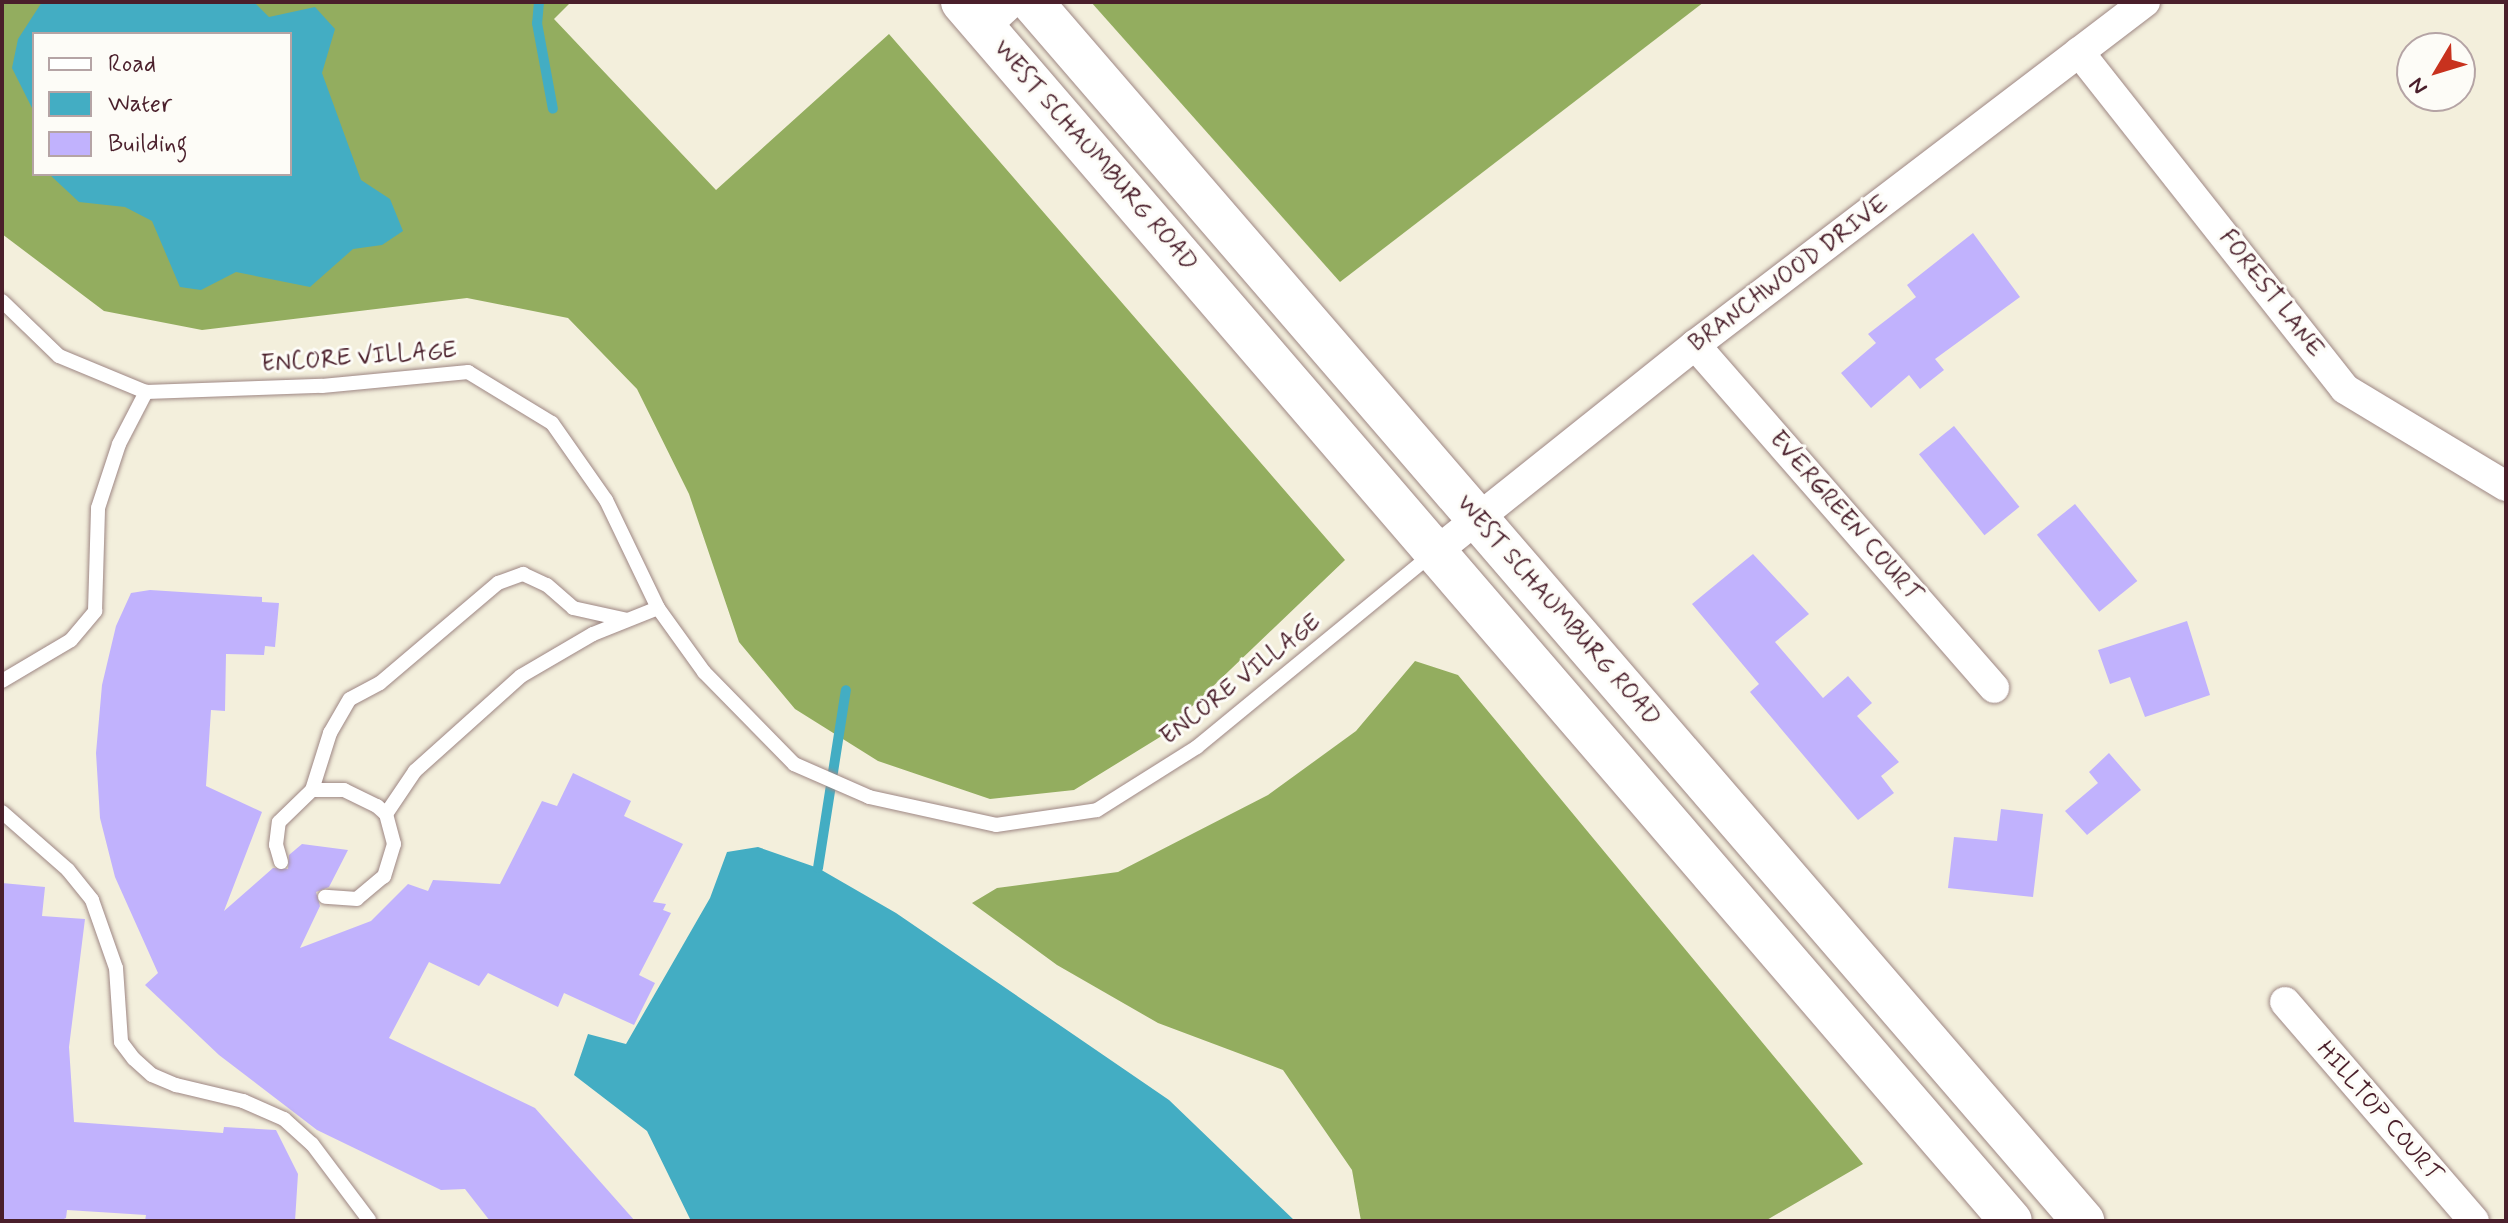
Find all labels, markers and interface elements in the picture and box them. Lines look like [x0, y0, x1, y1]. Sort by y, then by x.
legend [32, 32, 292, 176]
north arrow [2396, 32, 2476, 112]
street label: WEST SCHAUMBURG ROAD [987, 35, 1203, 277]
text: Road [108, 49, 156, 80]
text: N [2403, 71, 2434, 100]
text: Water [108, 89, 172, 120]
text: Building [108, 129, 188, 160]
street label: BRANCHWOOD DRIVE [1683, 189, 1895, 359]
street label: FOREST LANE [2212, 224, 2330, 364]
street label: ENCORE VILLAGE [260, 337, 458, 379]
street label: EVERGREEN COURT [1763, 425, 1927, 609]
street label: WEST SCHAUMBURG ROAD [1450, 490, 1666, 732]
street label: ENCORE VILLAGE [1155, 608, 1327, 752]
street label: HILLTOP COURT [2309, 1035, 2449, 1189]

